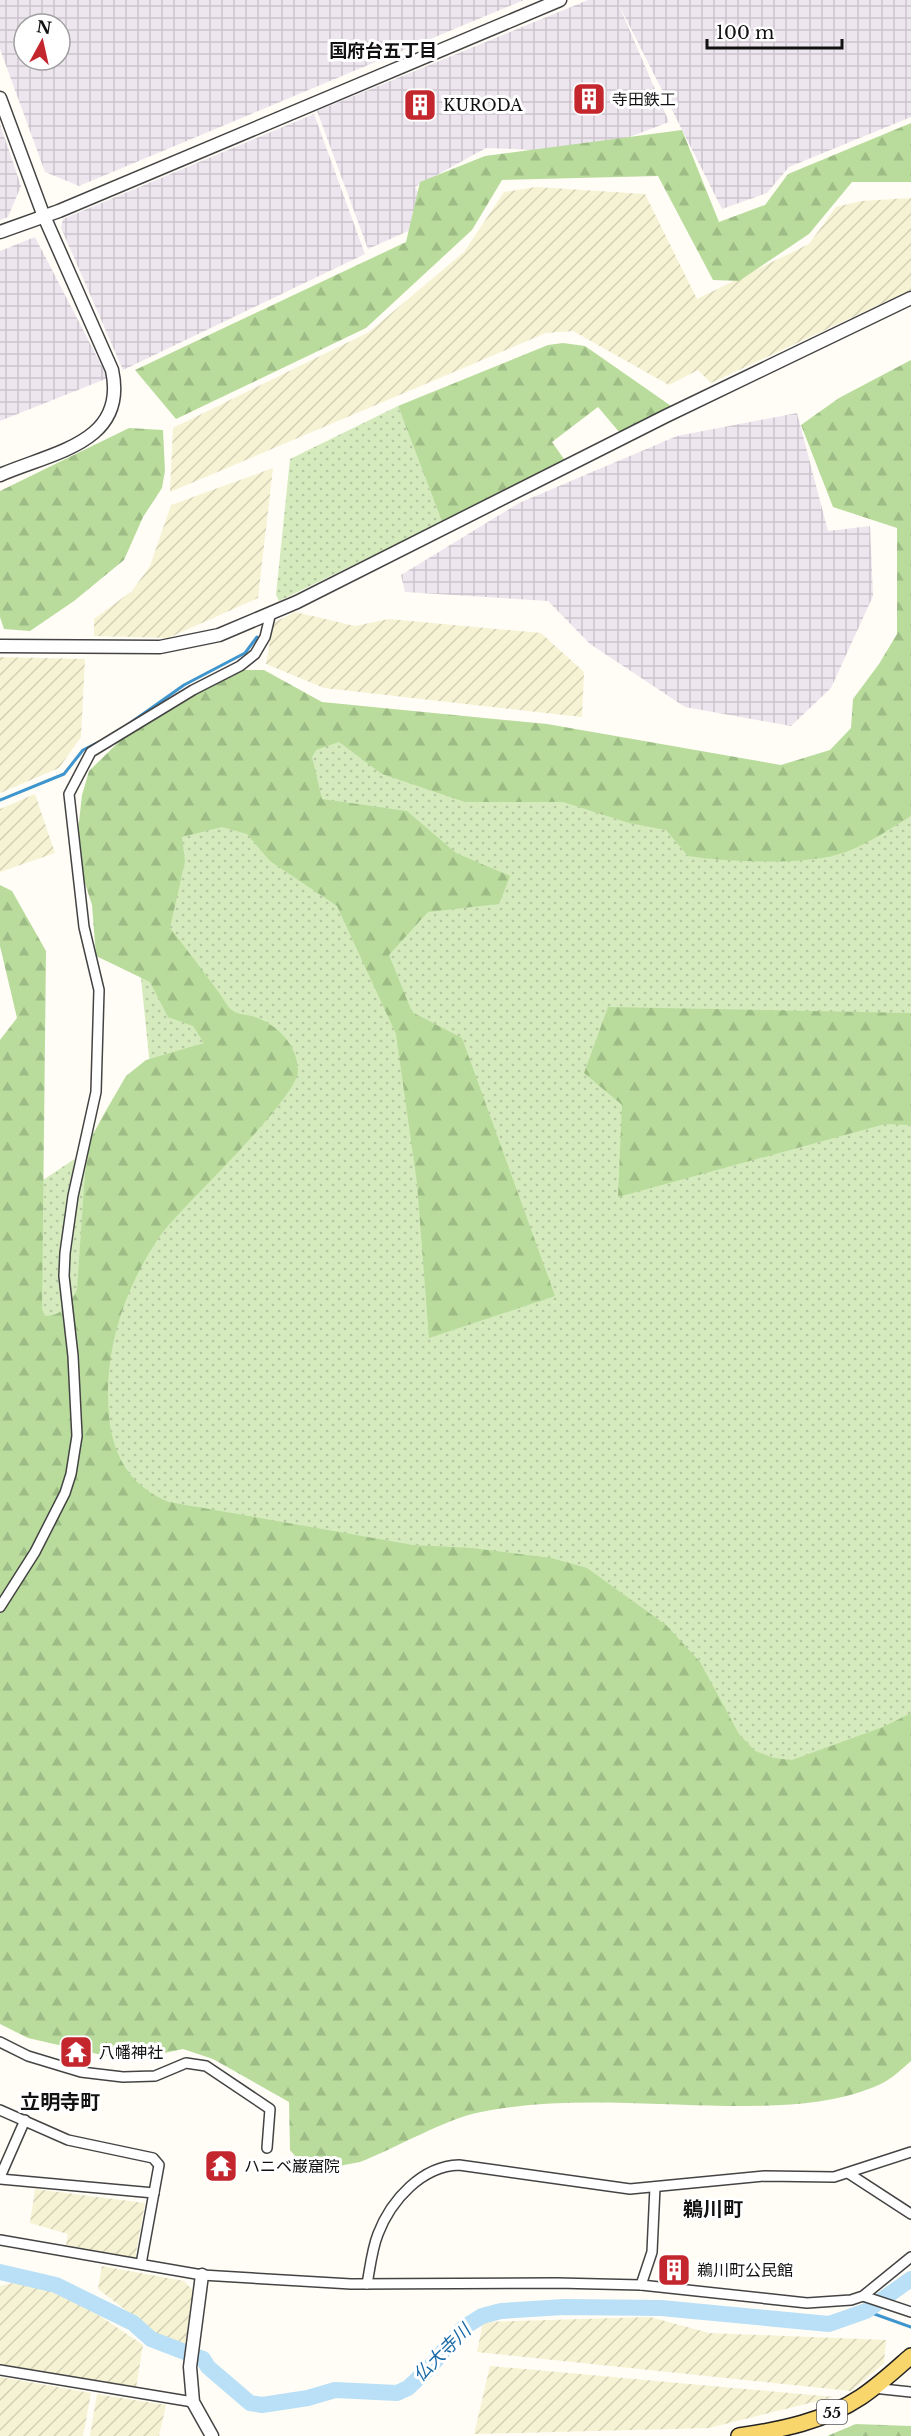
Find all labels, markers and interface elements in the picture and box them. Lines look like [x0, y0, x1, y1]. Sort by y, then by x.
north arrow [12, 12, 72, 72]
scale bar [707, 12, 842, 50]
text: N [35, 16, 53, 38]
text: 100 m [716, 22, 774, 44]
district label: 国府台五丁目 [329, 40, 437, 62]
building icon: 寺田鉄工 [571, 81, 607, 117]
building icon: KURODA [402, 87, 438, 123]
place label: 寺田鉄工 [612, 89, 676, 109]
place label: KURODA [443, 95, 523, 115]
temple icon: 八幡神社 [58, 2034, 94, 2070]
place label: 八幡神社 [99, 2042, 163, 2062]
district label: 立明寺町 [20, 2090, 100, 2114]
temple icon: ハニベ巌窟院 [203, 2148, 239, 2184]
place label: ハニベ巌窟院 [244, 2156, 340, 2176]
district label: 鵜川町 [683, 2197, 743, 2221]
building icon: 鵜川町公民館 [656, 2252, 692, 2288]
place label: 鵜川町公民館 [697, 2260, 793, 2280]
water label: 仏大寺川 [409, 2318, 477, 2386]
road number: 55 [817, 2400, 847, 2424]

